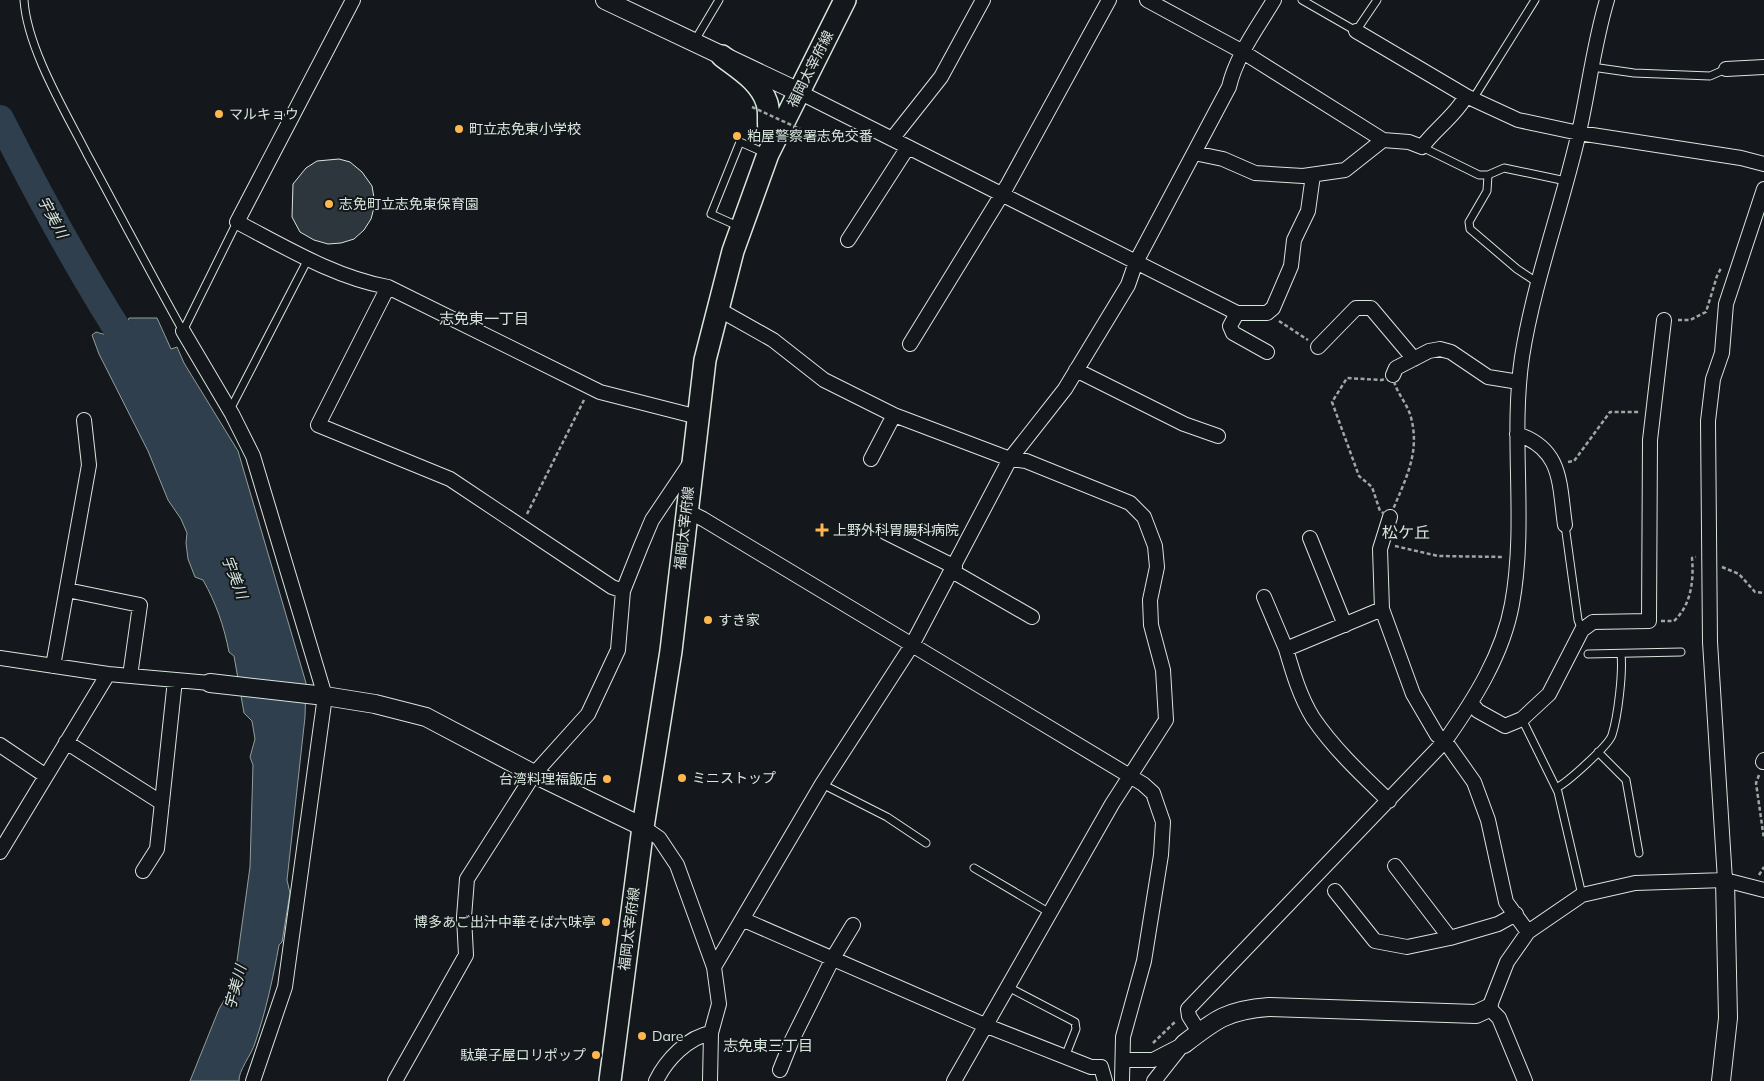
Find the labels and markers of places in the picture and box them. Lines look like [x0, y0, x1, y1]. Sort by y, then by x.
place label: マルキョウ [229, 105, 299, 123]
marker: マルキョウ [213, 108, 225, 120]
place label: 町立志免東小学校 [469, 120, 581, 138]
marker: 町立志免東小学校 [453, 123, 465, 135]
place label: 粕屋警察署志免交番 [747, 127, 873, 145]
marker: 粕屋警察署志免交番 [731, 130, 743, 142]
place label: 志免町立志免東保育園 [339, 195, 479, 213]
marker: 志免町立志免東保育園 [323, 198, 335, 210]
place label: 上野外科胃腸科病院 [833, 521, 959, 539]
marker: 上野外科胃腸科病院 [815, 523, 829, 537]
place label: すき家 [718, 611, 760, 629]
marker: すき家 [702, 614, 714, 626]
place label: ミニストップ [692, 769, 776, 787]
place label: 台湾料理福飯店 [499, 770, 597, 788]
marker: ミニストップ [676, 772, 688, 784]
marker: 台湾料理福飯店 [601, 773, 613, 785]
place label: 博多あご出汁中華そば六味亭 [414, 913, 596, 931]
marker: 博多あご出汁中華そば六味亭 [600, 916, 612, 928]
place label: Dare [652, 1027, 683, 1045]
marker: Dare [636, 1030, 648, 1042]
place label: 駄菓子屋ロリポップ [460, 1046, 586, 1064]
marker: 駄菓子屋ロリポップ [590, 1049, 602, 1061]

